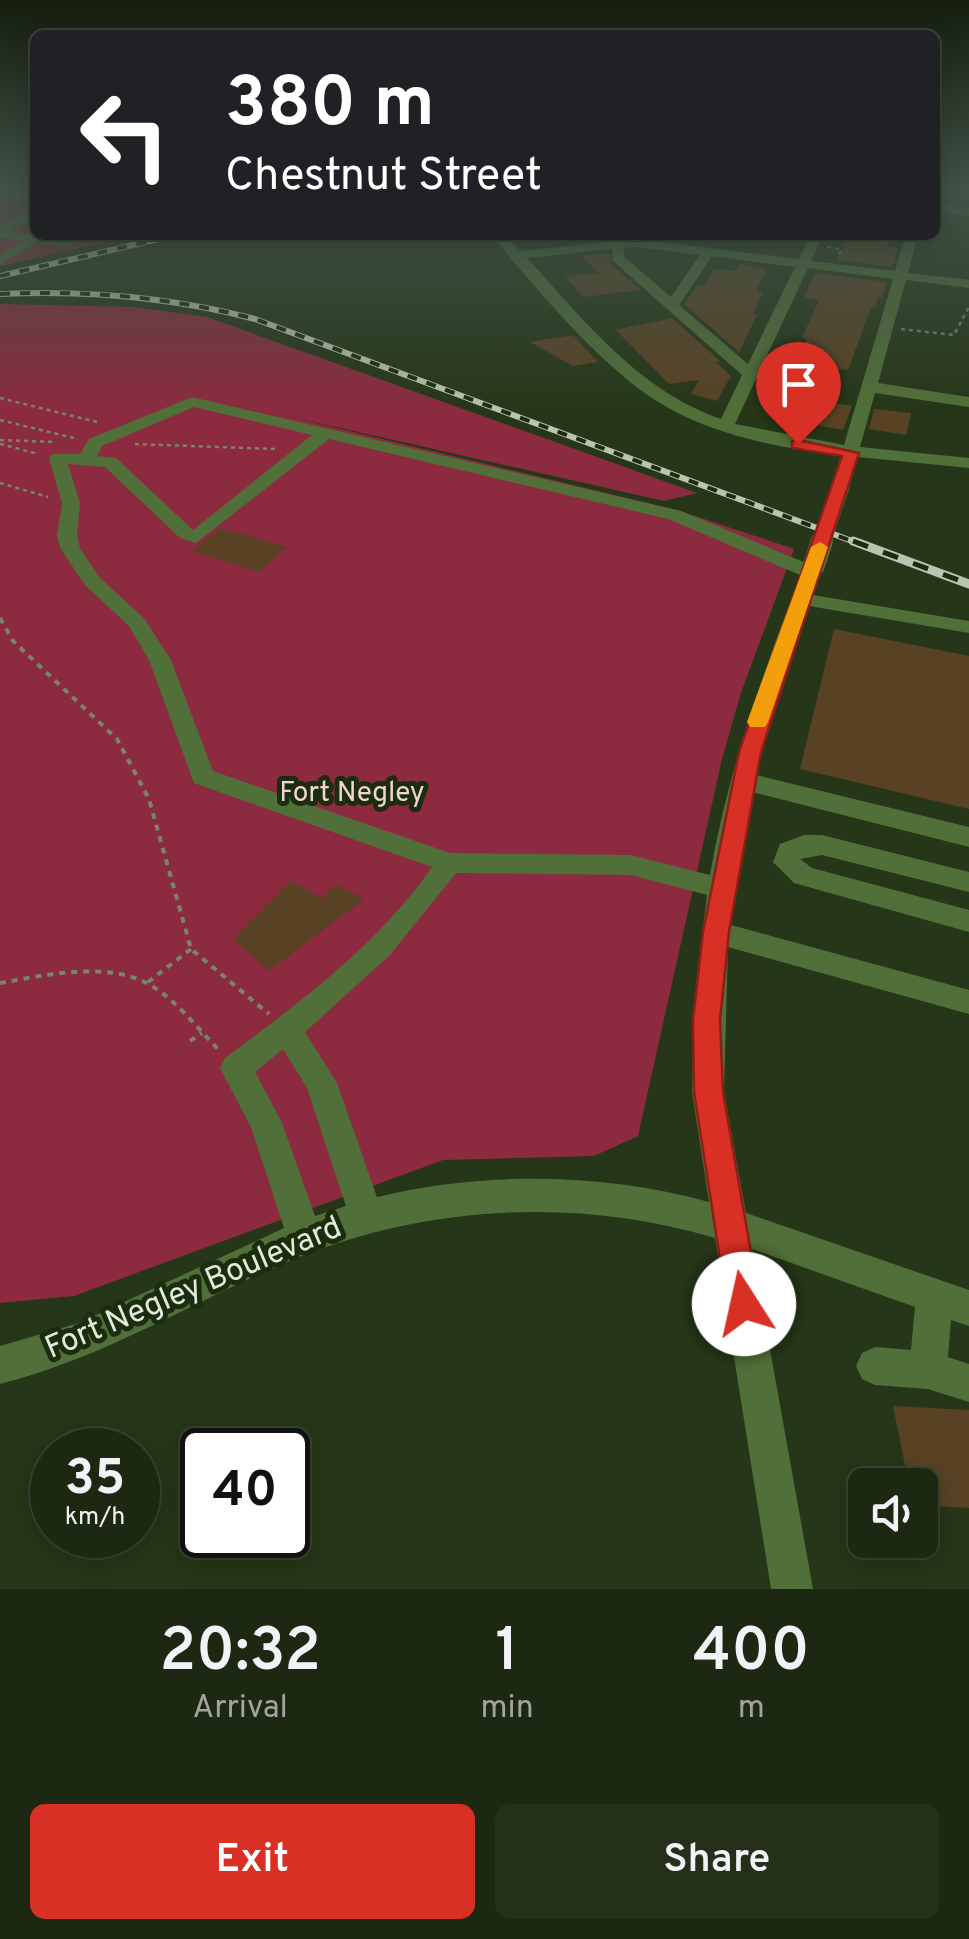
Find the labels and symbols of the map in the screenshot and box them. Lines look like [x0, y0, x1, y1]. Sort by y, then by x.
pin [756, 342, 841, 445]
park label: Fort Negley [279, 776, 425, 812]
street label: Fort Negley Boulevard [40, 1208, 348, 1370]
position arrow [692, 1252, 796, 1356]
speed limit sign: 40 [180, 1428, 310, 1558]

